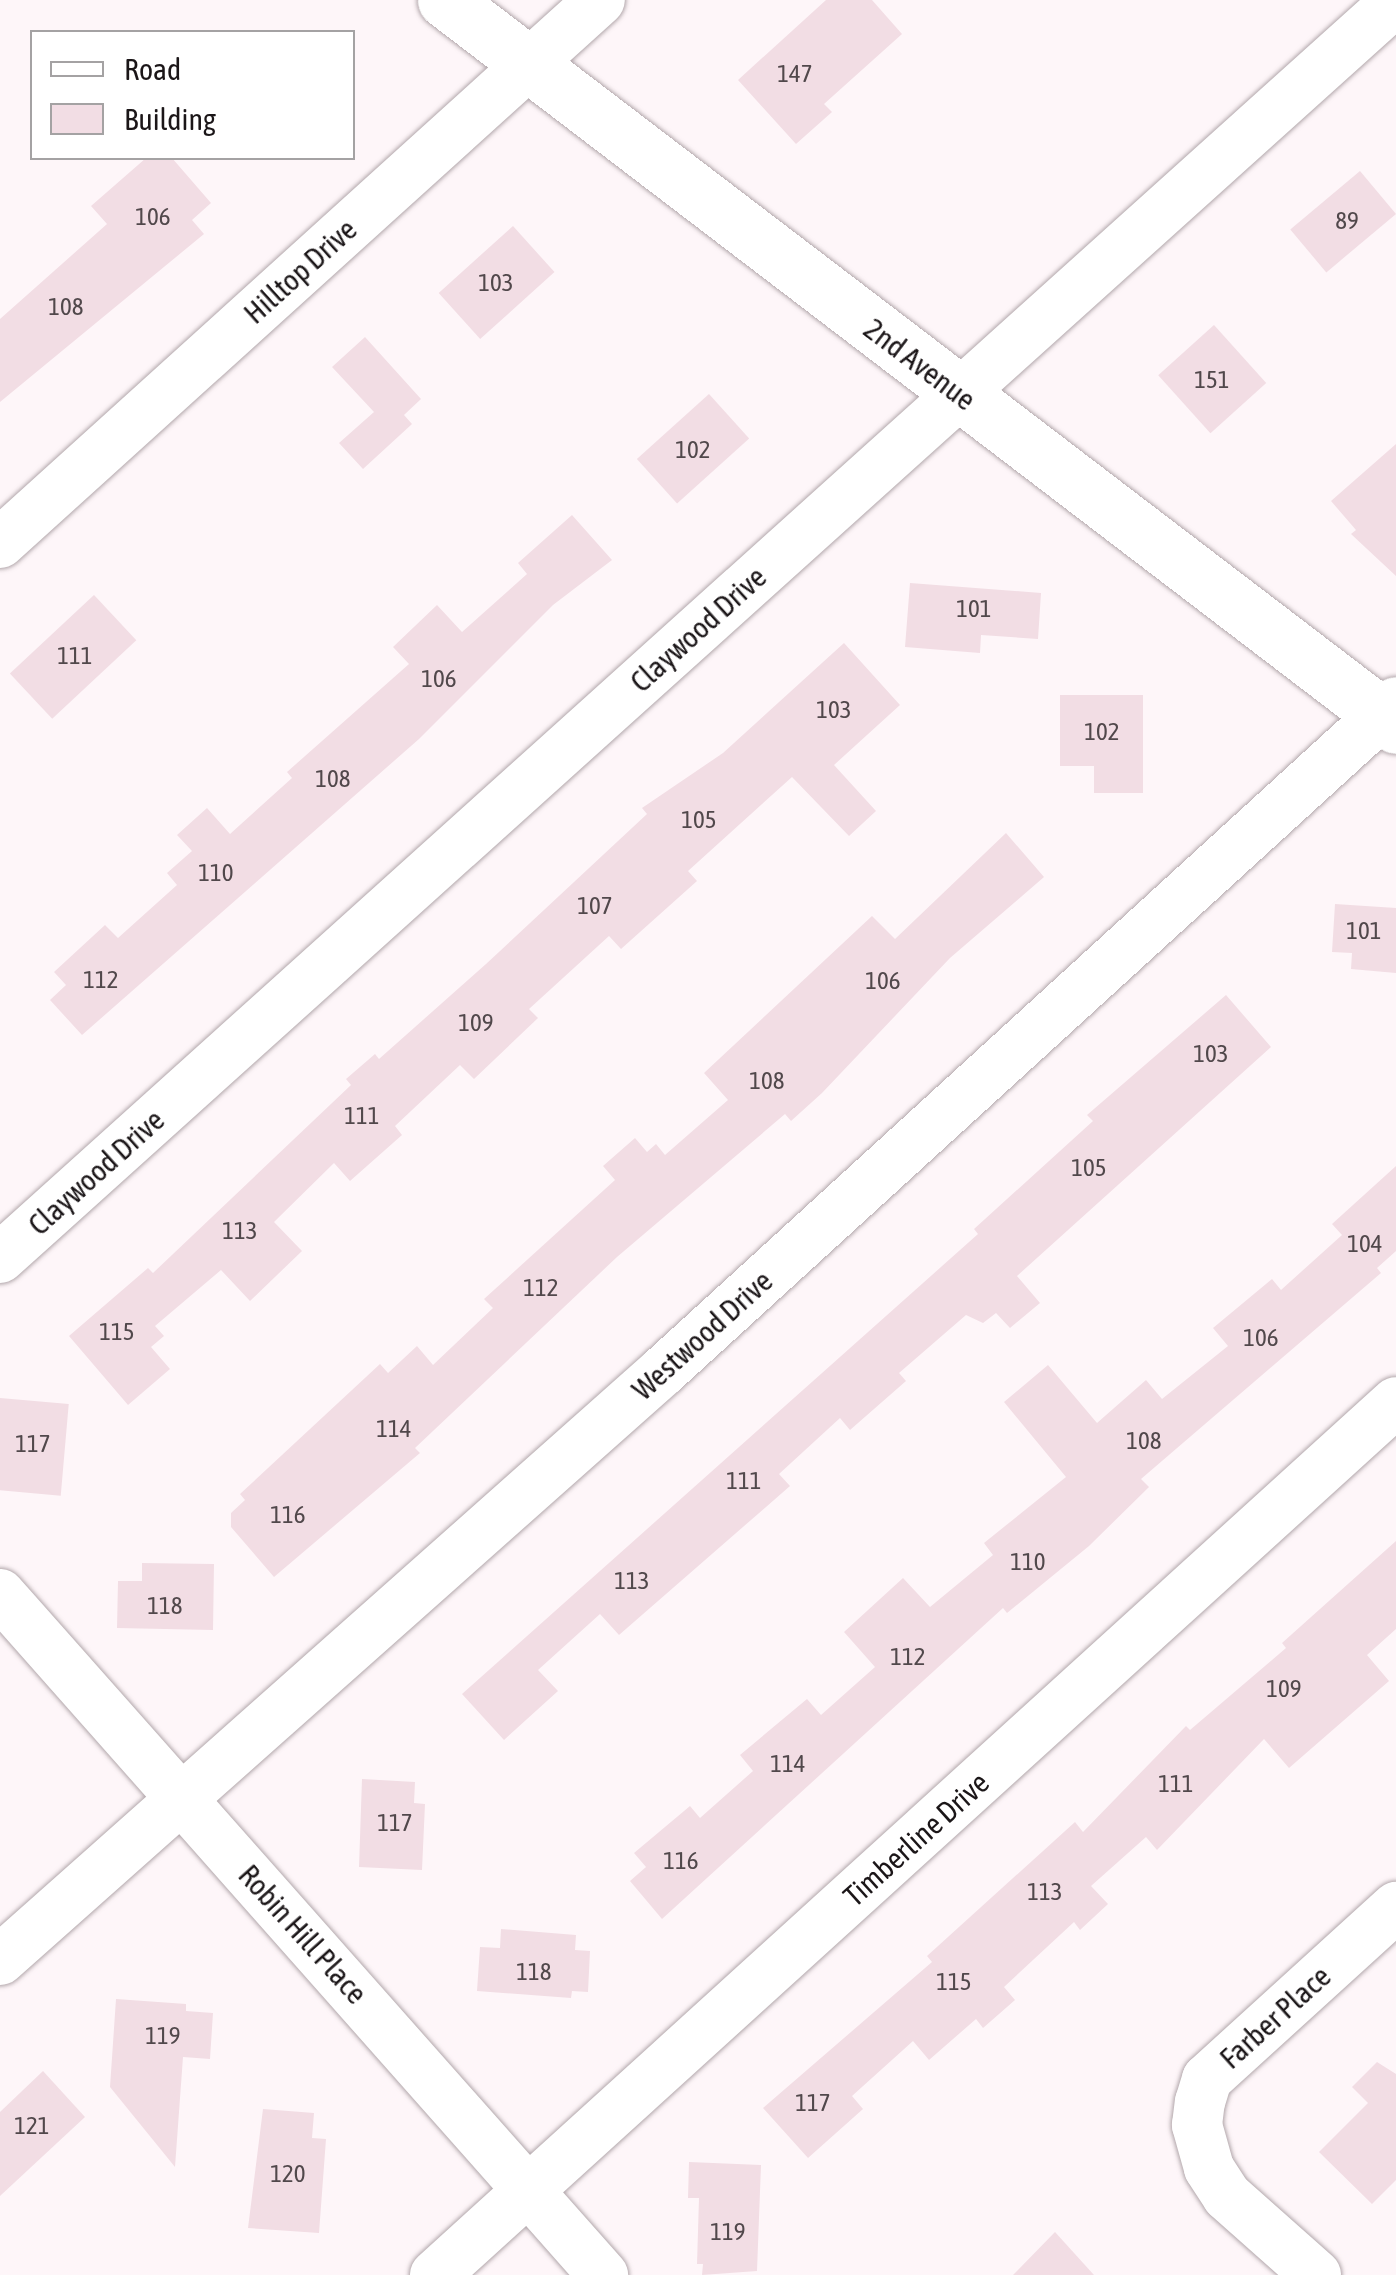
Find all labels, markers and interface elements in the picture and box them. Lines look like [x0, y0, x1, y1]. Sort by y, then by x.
legend [30, 30, 355, 160]
text: Road [124, 52, 181, 86]
house number: 147 [777, 58, 813, 88]
text: Building [124, 102, 216, 136]
house number: 106 [135, 201, 171, 231]
house number: 89 [1335, 205, 1359, 235]
street label: Hilltop Drive [236, 211, 364, 331]
house number: 103 [478, 267, 514, 297]
house number: 108 [48, 291, 84, 321]
street label: 2nd Avenue [857, 311, 983, 417]
house number: 151 [1194, 364, 1230, 394]
house number: 102 [675, 434, 711, 464]
street label: Claywood Drive [623, 559, 773, 699]
house number: 101 [956, 593, 992, 623]
house number: 111 [57, 640, 93, 670]
house number: 106 [421, 663, 457, 693]
house number: 103 [816, 694, 852, 724]
house number: 102 [1084, 716, 1120, 746]
house number: 108 [315, 763, 351, 793]
house number: 105 [681, 804, 717, 834]
house number: 110 [198, 857, 234, 887]
house number: 107 [577, 890, 613, 920]
house number: 101 [1346, 915, 1382, 945]
house number: 112 [83, 964, 119, 994]
house number: 106 [865, 965, 901, 995]
house number: 109 [458, 1007, 494, 1037]
house number: 103 [1193, 1038, 1229, 1068]
house number: 108 [749, 1065, 785, 1095]
house number: 111 [344, 1100, 380, 1130]
street label: Claywood Drive [21, 1102, 171, 1242]
house number: 105 [1071, 1152, 1107, 1182]
house number: 113 [222, 1215, 258, 1245]
house number: 104 [1347, 1228, 1383, 1258]
street label: Westwood Drive [625, 1263, 779, 1407]
house number: 112 [523, 1272, 559, 1302]
house number: 115 [99, 1316, 135, 1346]
house number: 106 [1243, 1322, 1279, 1352]
house number: 114 [376, 1413, 412, 1443]
house number: 108 [1126, 1425, 1162, 1455]
house number: 117 [15, 1428, 51, 1458]
house number: 111 [726, 1465, 762, 1495]
house number: 116 [270, 1499, 306, 1529]
house number: 110 [1010, 1546, 1046, 1576]
house number: 113 [614, 1565, 650, 1595]
house number: 118 [147, 1590, 183, 1620]
house number: 112 [890, 1641, 926, 1671]
house number: 109 [1266, 1673, 1302, 1703]
house number: 114 [770, 1748, 806, 1778]
street label: Timberline Drive [836, 1764, 996, 1914]
house number: 111 [1158, 1768, 1194, 1798]
house number: 117 [377, 1807, 413, 1837]
house number: 116 [663, 1845, 699, 1875]
street label: Robin Hill Place [231, 1857, 375, 2011]
house number: 113 [1027, 1876, 1063, 1906]
house number: 118 [516, 1956, 552, 1986]
street label: Farber Place [1212, 1958, 1338, 2076]
house number: 115 [936, 1966, 972, 1996]
house number: 119 [145, 2020, 181, 2050]
house number: 117 [795, 2087, 831, 2117]
house number: 121 [14, 2110, 50, 2140]
house number: 120 [270, 2158, 306, 2188]
house number: 119 [710, 2216, 746, 2246]

